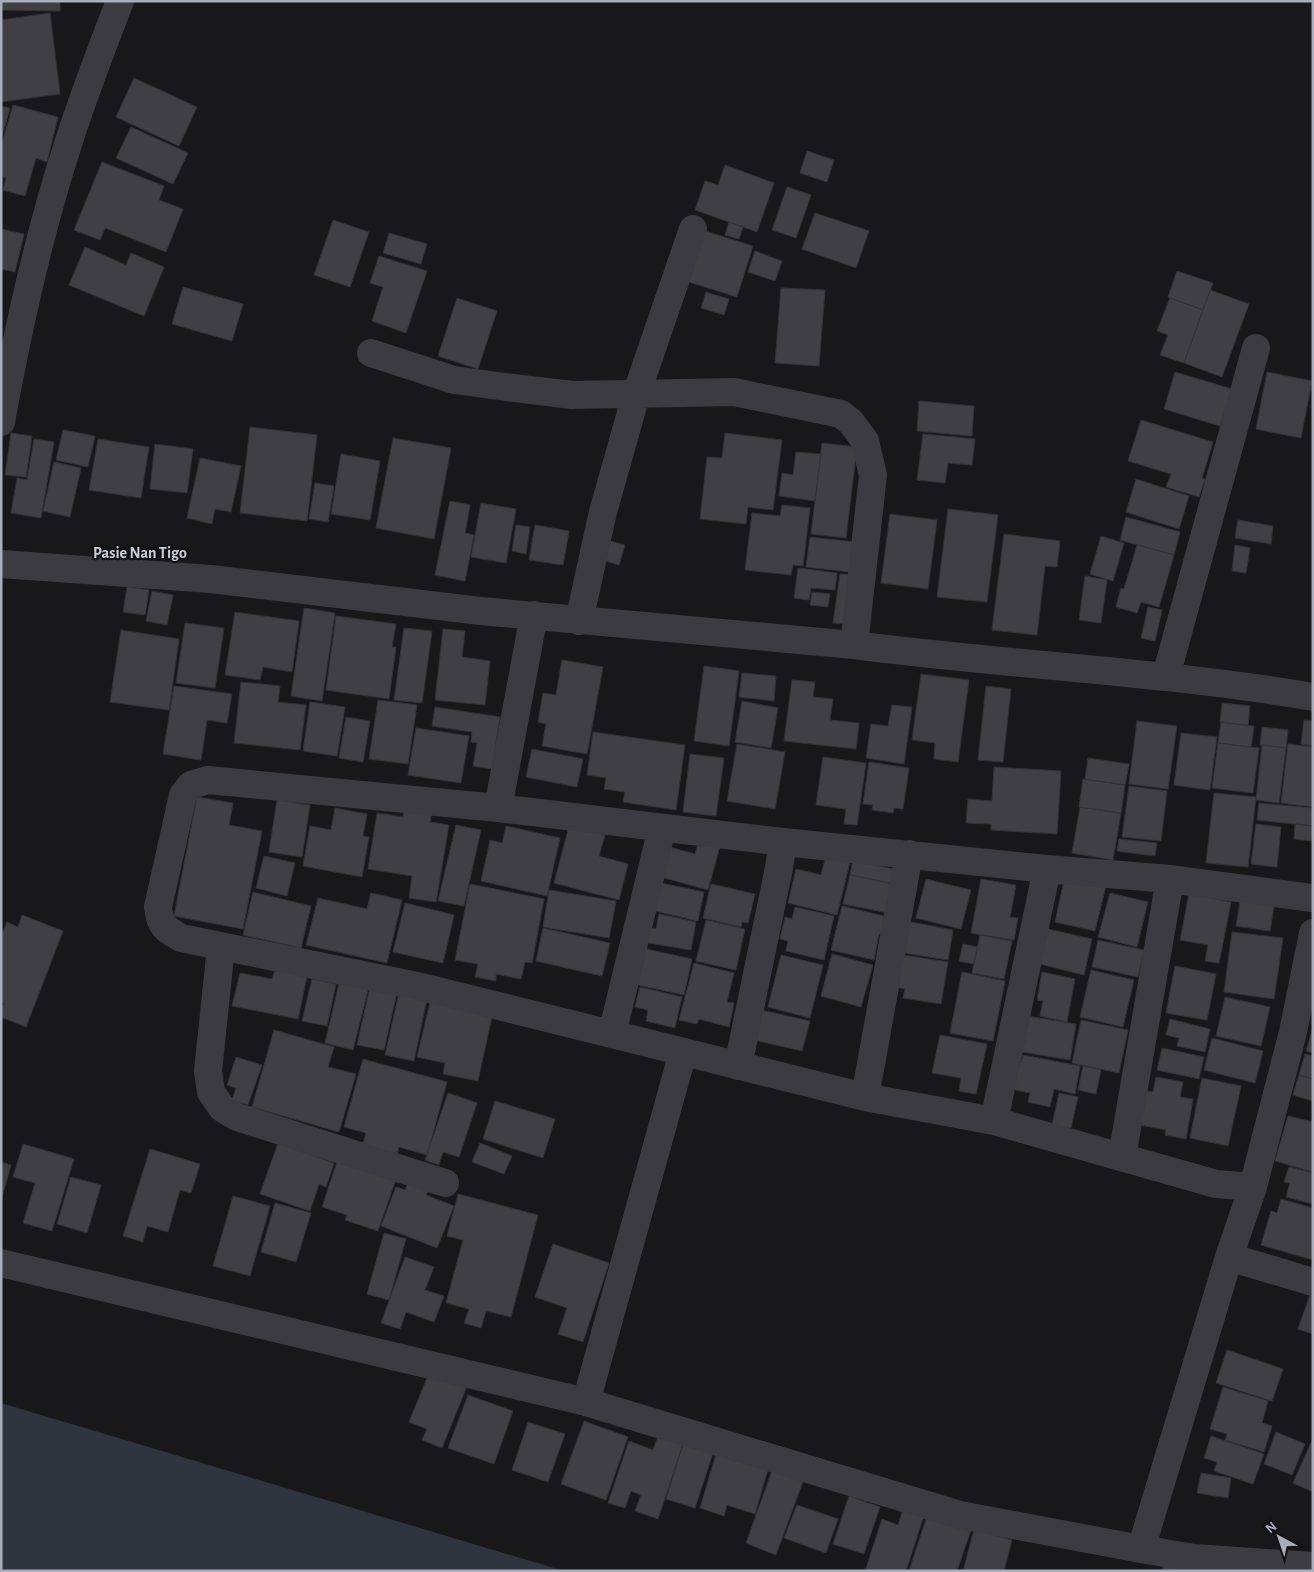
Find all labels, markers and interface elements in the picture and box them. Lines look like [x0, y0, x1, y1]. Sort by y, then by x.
district label: Pasie Nan Tigo [93, 545, 187, 561]
north arrow [1254, 1512, 1304, 1562]
text: N [1263, 1519, 1280, 1536]

